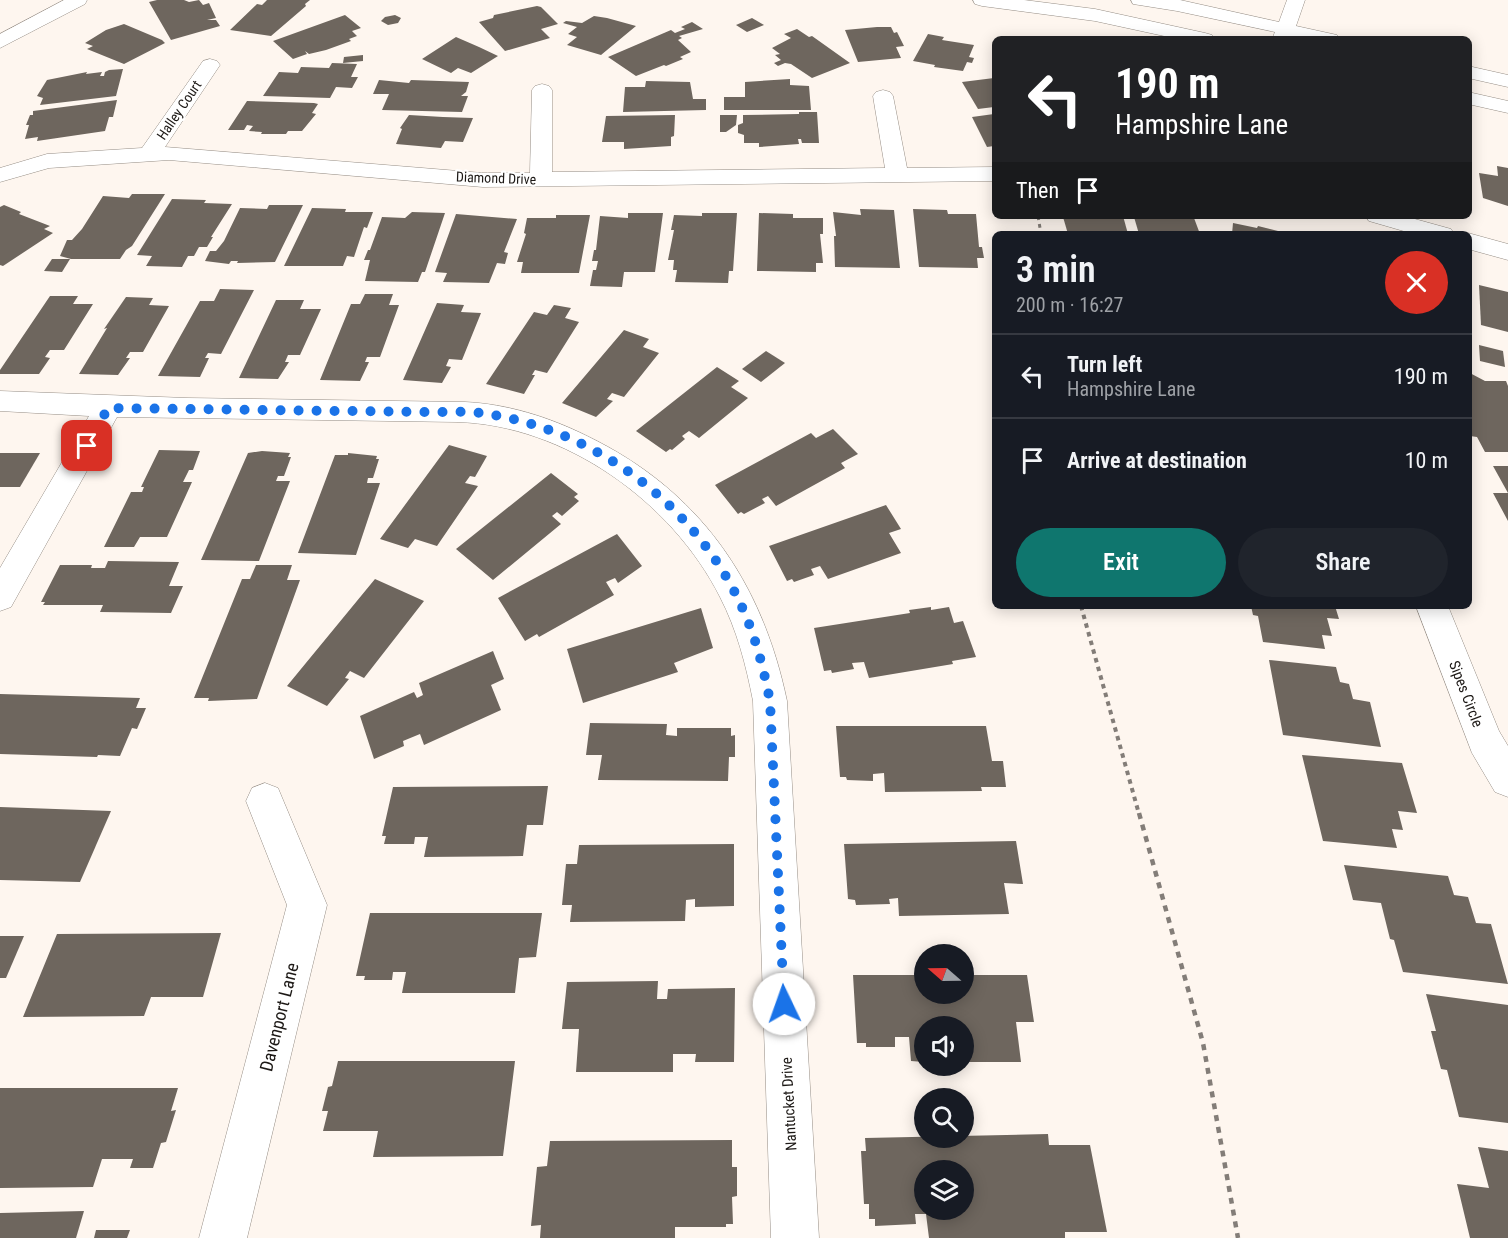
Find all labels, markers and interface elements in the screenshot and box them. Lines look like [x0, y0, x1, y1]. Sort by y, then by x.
text: 190 m [1115, 59, 1220, 108]
icon: left [1016, 60, 1094, 138]
street label: Halley Court [153, 77, 205, 143]
text: Hampshire Lane [1115, 109, 1288, 141]
street label: Diamond Drive [456, 169, 537, 187]
icon: arrive [1071, 174, 1104, 207]
text: Then [1016, 178, 1059, 203]
text: 3 min [1016, 249, 1096, 291]
button: close [1385, 251, 1448, 314]
text: 200 m · 16:27 [1016, 293, 1123, 317]
text: Turn left [1067, 352, 1142, 377]
icon: left [1016, 360, 1049, 393]
text: 190 m [1394, 364, 1448, 389]
text: Hampshire Lane [1067, 377, 1195, 401]
pin [61, 420, 112, 471]
icon: arrive [70, 429, 103, 462]
icon: arrive [1016, 444, 1049, 477]
text: Arrive at destination [1067, 448, 1247, 473]
text: 10 m [1405, 448, 1448, 473]
button: Exit [1016, 528, 1226, 597]
button: Share [1238, 528, 1448, 597]
street label: Sipes Circle [1445, 658, 1487, 730]
north arrow [914, 944, 974, 1004]
map controls [914, 944, 974, 1220]
street label: Davenport Lane [255, 961, 303, 1073]
position arrow [752, 972, 816, 1036]
button: sound [914, 1016, 974, 1076]
street label: Nantucket Drive [778, 1057, 800, 1151]
button: search [914, 1088, 974, 1148]
button: layers [914, 1160, 974, 1220]

